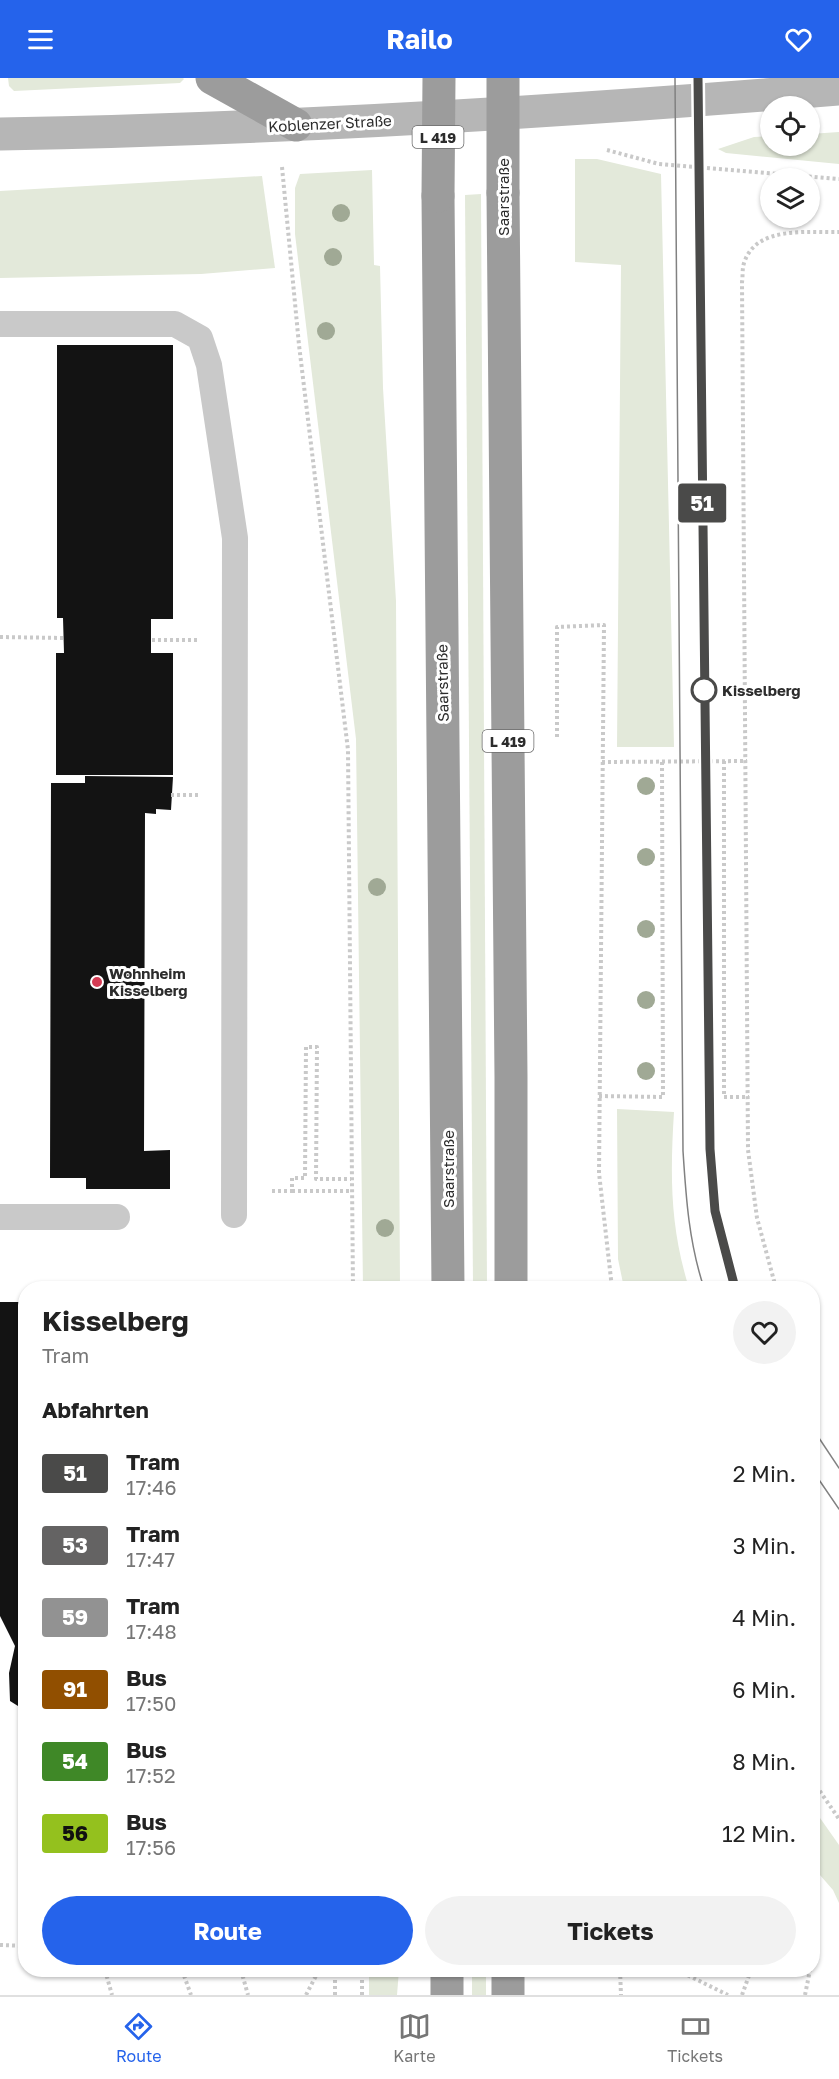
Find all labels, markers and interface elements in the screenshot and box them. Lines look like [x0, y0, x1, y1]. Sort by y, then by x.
icon: menu [24, 23, 57, 56]
text: Railo [386, 23, 453, 55]
icon: heart [782, 23, 815, 56]
map controls [760, 96, 820, 228]
button: locate [760, 96, 820, 156]
street label: Koblenzer Straße [268, 111, 393, 135]
road number: L 419 [412, 126, 464, 148]
street label: Saarstraße [494, 158, 512, 236]
button: layers [760, 168, 820, 228]
line badge: 51 [675, 484, 729, 522]
text: 51 [690, 490, 714, 516]
street label: Saarstraße [432, 644, 452, 722]
marker: Kisselberg [691, 677, 717, 703]
place label: Kisselberg [722, 681, 801, 699]
road number: L 419 [482, 730, 534, 752]
place label: Wohnheim Kisselberg [109, 964, 188, 999]
marker: Wohnheim Kisselberg [90, 975, 104, 989]
street label: Saarstraße [439, 1130, 457, 1208]
button: heart [733, 1301, 796, 1364]
text: Kisselberg [42, 1304, 189, 1337]
text: Tram [42, 1343, 89, 1367]
text: Abfahrten [42, 1396, 149, 1423]
text: Tram [126, 1448, 180, 1475]
text: 51 [63, 1460, 87, 1486]
text: 2 Min. [733, 1460, 796, 1487]
text: 17:46 [126, 1475, 177, 1499]
text: Tram [126, 1520, 180, 1547]
text: 53 [62, 1532, 88, 1558]
text: 3 Min. [733, 1532, 796, 1559]
text: 17:47 [126, 1547, 175, 1571]
text: Tram [126, 1592, 180, 1619]
text: 59 [62, 1604, 88, 1630]
text: 4 Min. [732, 1604, 796, 1631]
text: 17:48 [126, 1619, 177, 1643]
text: Bus [126, 1664, 167, 1691]
text: 91 [63, 1676, 87, 1702]
text: 6 Min. [732, 1676, 796, 1703]
text: 17:50 [126, 1691, 176, 1715]
text: Bus [126, 1736, 167, 1763]
text: 54 [62, 1748, 88, 1774]
text: 8 Min. [732, 1748, 796, 1775]
text: 17:52 [126, 1763, 176, 1787]
text: Bus [126, 1808, 167, 1835]
text: 56 [62, 1820, 88, 1846]
text: 12 Min. [722, 1820, 796, 1847]
text: 17:56 [126, 1835, 176, 1859]
button: Route [42, 1896, 413, 1965]
button: Tickets [425, 1896, 796, 1965]
tab: Route [116, 2010, 162, 2066]
tab: Karte [393, 2010, 436, 2066]
tab: Tickets [667, 2010, 723, 2066]

